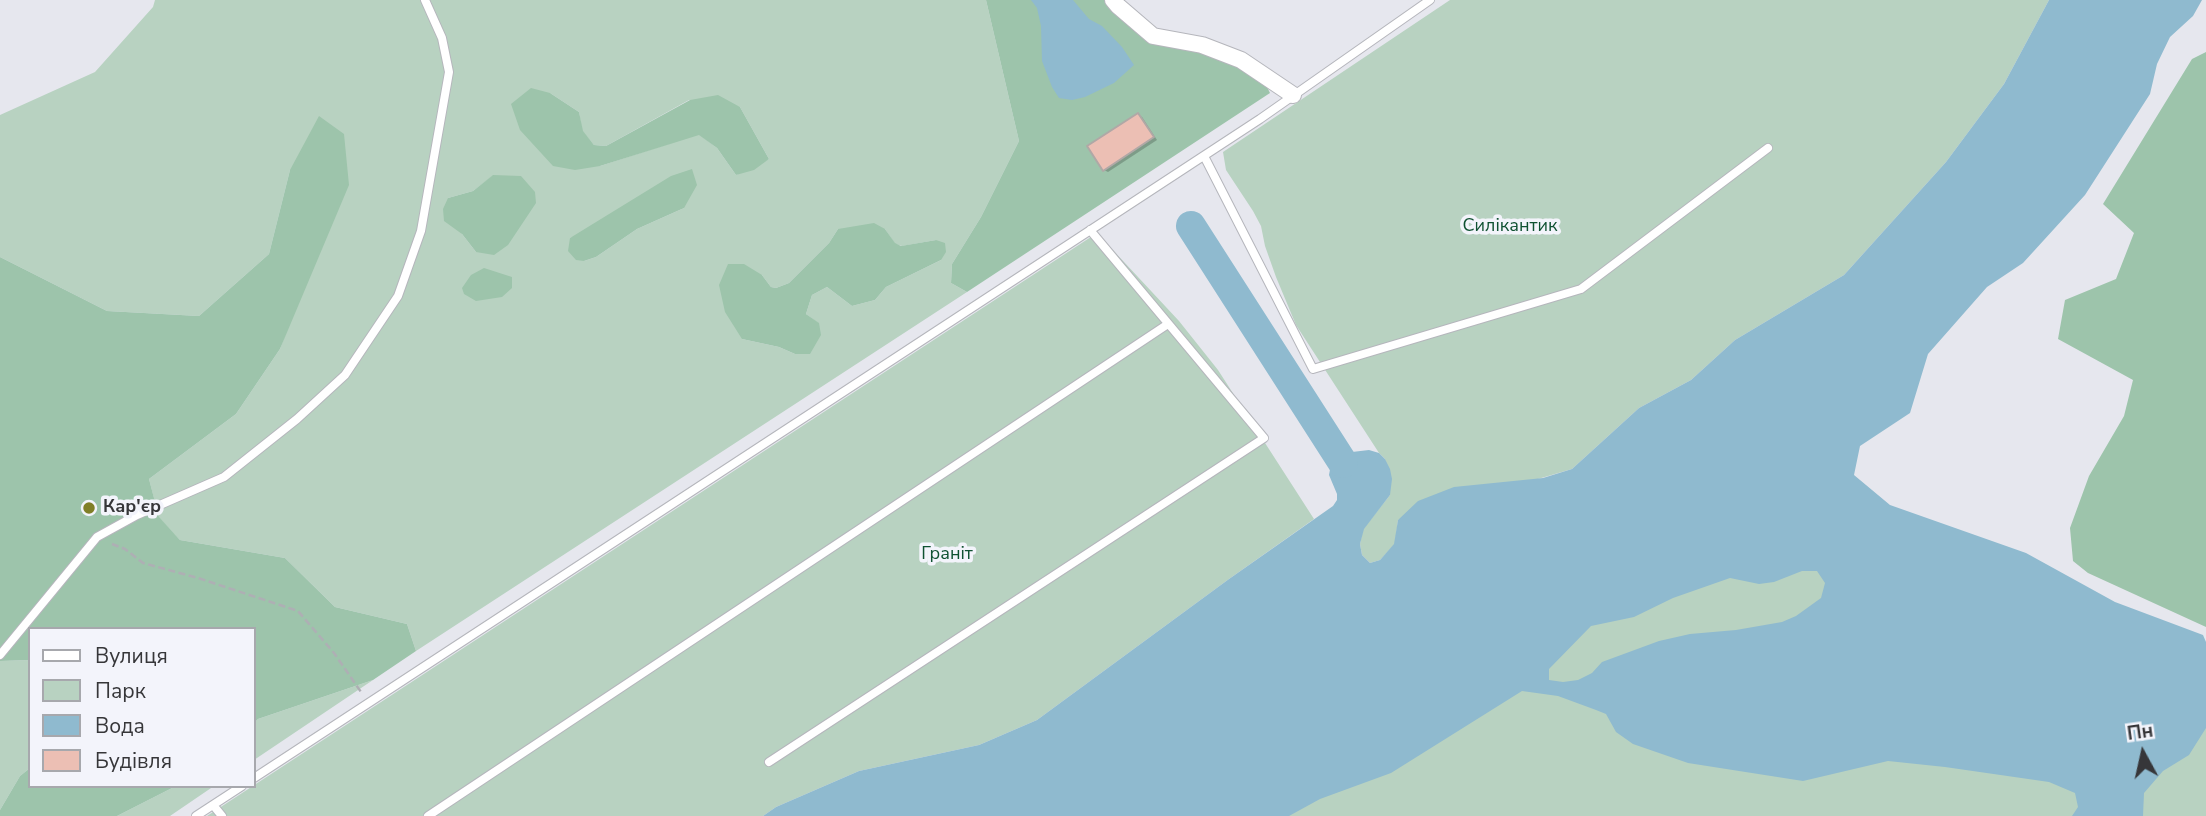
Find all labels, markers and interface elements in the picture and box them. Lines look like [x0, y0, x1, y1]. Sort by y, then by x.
park label: Силікантик [1462, 216, 1558, 238]
place label: Кар'єр [103, 497, 161, 519]
marker: Кар'єр [81, 500, 97, 516]
park label: Граніт [921, 544, 973, 566]
legend [28, 627, 256, 788]
text: Вулиця [95, 642, 168, 670]
text: Парк [95, 677, 146, 705]
text: Вода [95, 712, 145, 740]
north arrow [2108, 718, 2178, 788]
text: Пн [2125, 718, 2155, 747]
text: Будівля [95, 747, 172, 775]

